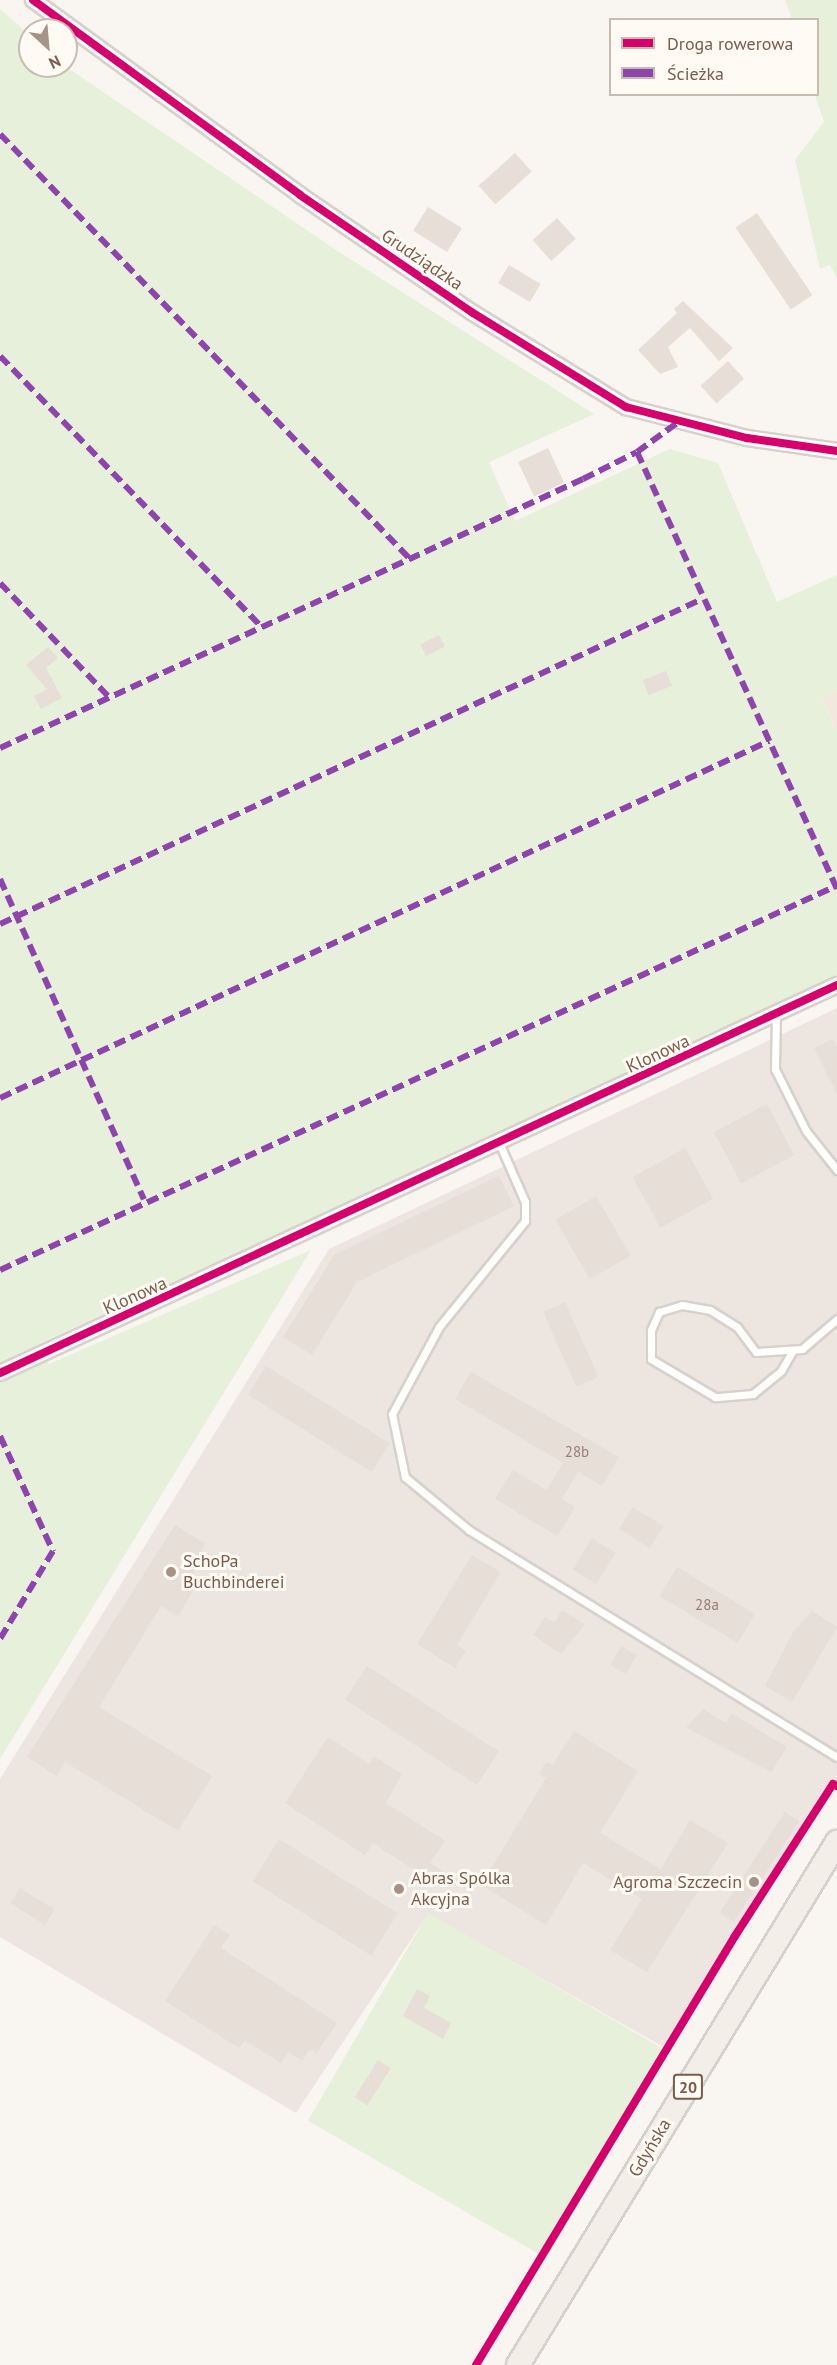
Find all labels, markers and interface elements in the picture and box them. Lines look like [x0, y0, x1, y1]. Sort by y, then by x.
north arrow [18, 18, 78, 78]
legend [609, 18, 819, 96]
text: Droga rowerowa [667, 32, 793, 55]
text: N [46, 51, 64, 74]
text: Ścieżka [667, 62, 724, 85]
street label: Grudziądzka [377, 225, 467, 295]
street label: Klonowa [623, 1030, 693, 1078]
street label: Klonowa [100, 1272, 170, 1320]
house number: 28b [565, 1443, 589, 1461]
place label: SchoPa Buchbinderei [183, 1551, 284, 1594]
marker: SchoPa Buchbinderei [164, 1565, 178, 1579]
house number: 28a [695, 1596, 719, 1614]
place label: Abras Spólka Akcyjna [411, 1868, 510, 1910]
place label: Agroma Szczecin [613, 1871, 742, 1893]
marker: Agroma Szczecin [747, 1875, 761, 1889]
marker: Abras Spólka Akcyjna [392, 1882, 406, 1896]
road number: 20 [672, 2074, 704, 2100]
street label: Gdyńska [624, 2115, 676, 2181]

